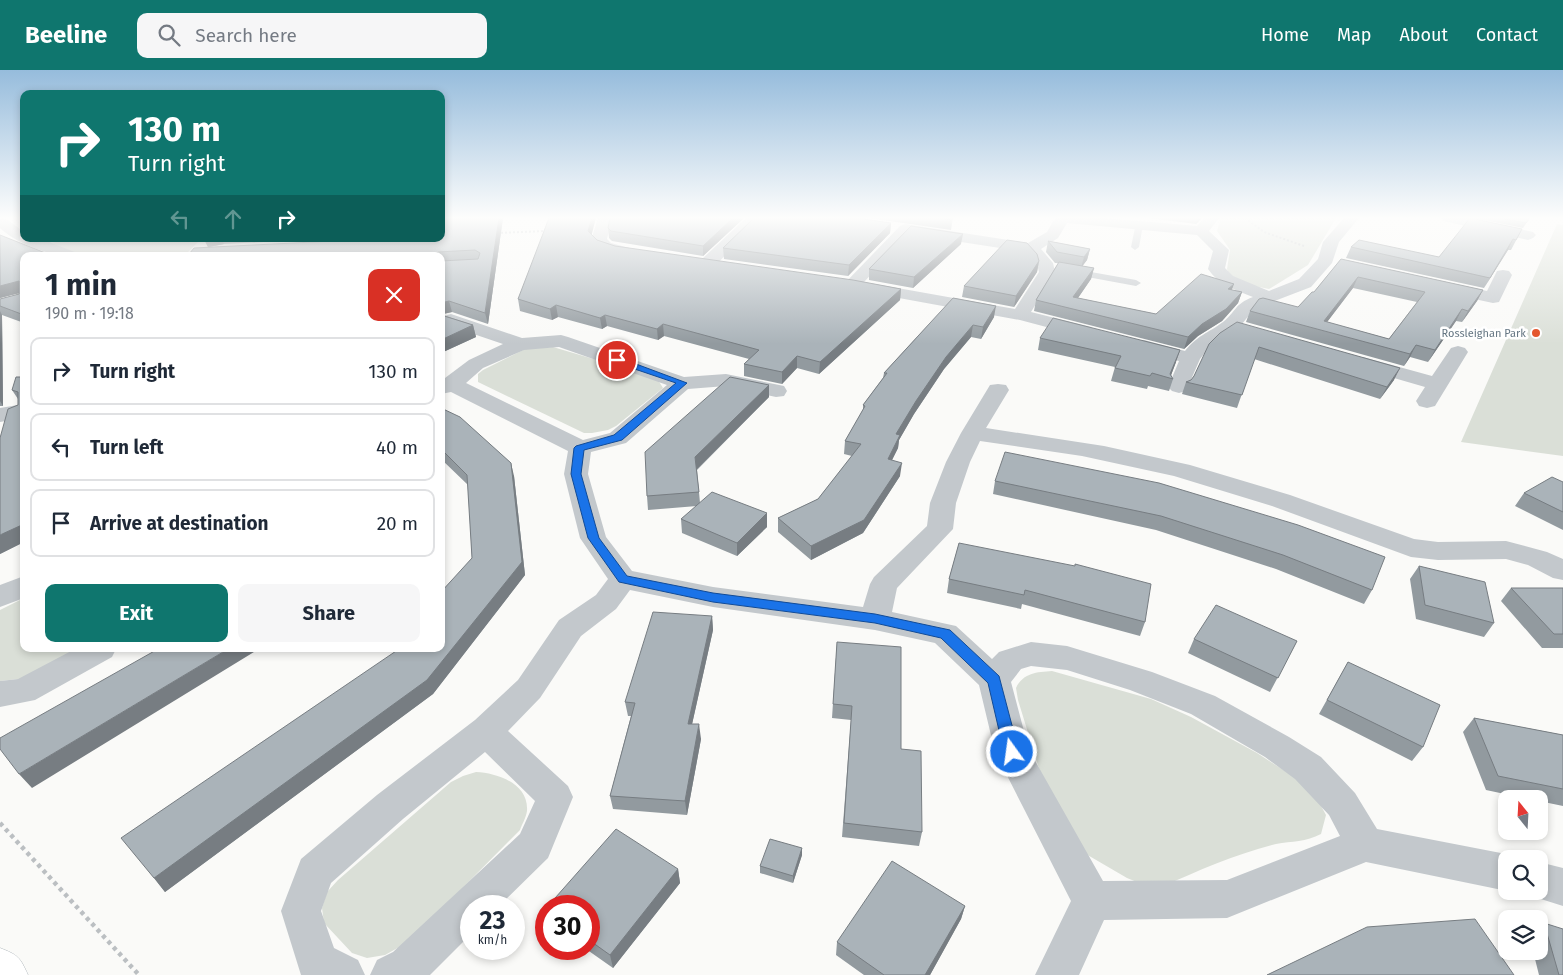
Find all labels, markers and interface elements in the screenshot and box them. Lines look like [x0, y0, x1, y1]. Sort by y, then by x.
search box [137, 13, 487, 58]
text: Beeline [25, 21, 107, 49]
icon: search [155, 21, 183, 49]
text: Search here [195, 24, 297, 47]
text: Home [1261, 24, 1309, 46]
text: Map [1337, 24, 1371, 46]
text: About [1399, 24, 1448, 46]
text: Contact [1476, 24, 1538, 46]
text: 130 m [128, 108, 221, 150]
icon: right [45, 110, 110, 175]
text: Turn right [128, 150, 225, 177]
icon: left [166, 205, 194, 233]
icon: ahead [219, 205, 247, 233]
icon: right [272, 205, 300, 233]
text: 1 min [45, 267, 117, 303]
button: close [368, 269, 420, 321]
text: 190 m · 19:18 [45, 304, 134, 323]
place label: Rossleighan Park [1441, 327, 1526, 340]
marker: Rossleighan Park [1530, 327, 1542, 339]
pin [596, 339, 638, 381]
icon: arrive [603, 346, 631, 374]
icon: right [47, 357, 75, 385]
text: Turn right [90, 360, 175, 383]
text: 130 m [368, 360, 418, 383]
icon: left [47, 433, 75, 461]
text: Turn left [90, 436, 164, 459]
text: 40 m [376, 436, 418, 459]
icon: arrive [47, 509, 75, 537]
text: Arrive at destination [90, 512, 269, 535]
text: 20 m [377, 512, 418, 535]
button: Exit [45, 584, 228, 642]
button: Share [238, 584, 420, 642]
position arrow [985, 725, 1037, 777]
north arrow [1498, 790, 1548, 840]
map controls [1498, 790, 1548, 960]
button: search [1498, 850, 1548, 900]
speed limit sign: 30 [535, 895, 600, 960]
text: 23 [480, 906, 505, 936]
button: layers [1498, 910, 1548, 960]
text: km/h [478, 933, 507, 947]

